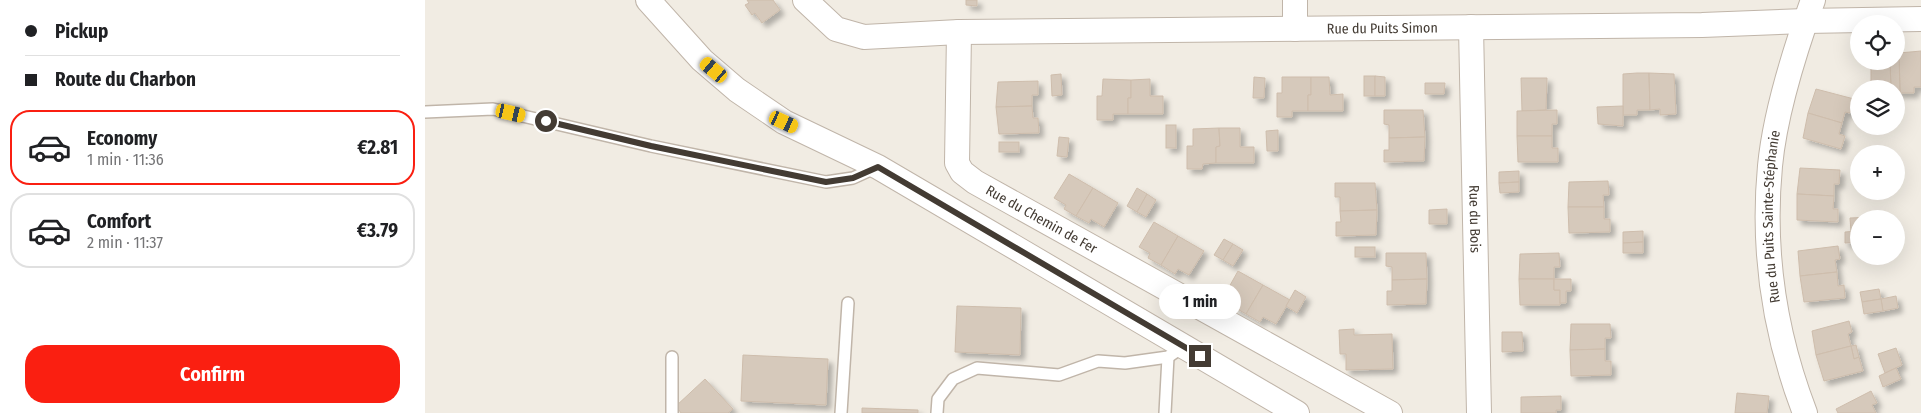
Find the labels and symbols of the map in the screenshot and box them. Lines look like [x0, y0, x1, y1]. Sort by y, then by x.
street label: Rue du Puits Simon [1327, 19, 1438, 37]
car [697, 55, 730, 85]
car [494, 102, 527, 124]
car [767, 109, 800, 135]
route start [535, 110, 557, 132]
street label: Rue du Puits Sainte-Stéphanie [1759, 129, 1784, 304]
street label: Rue du Chemin de Fer [983, 181, 1100, 257]
street label: Rue du Bois [1466, 185, 1484, 253]
callout: 1 min [1159, 284, 1241, 318]
route end [1189, 345, 1211, 367]

